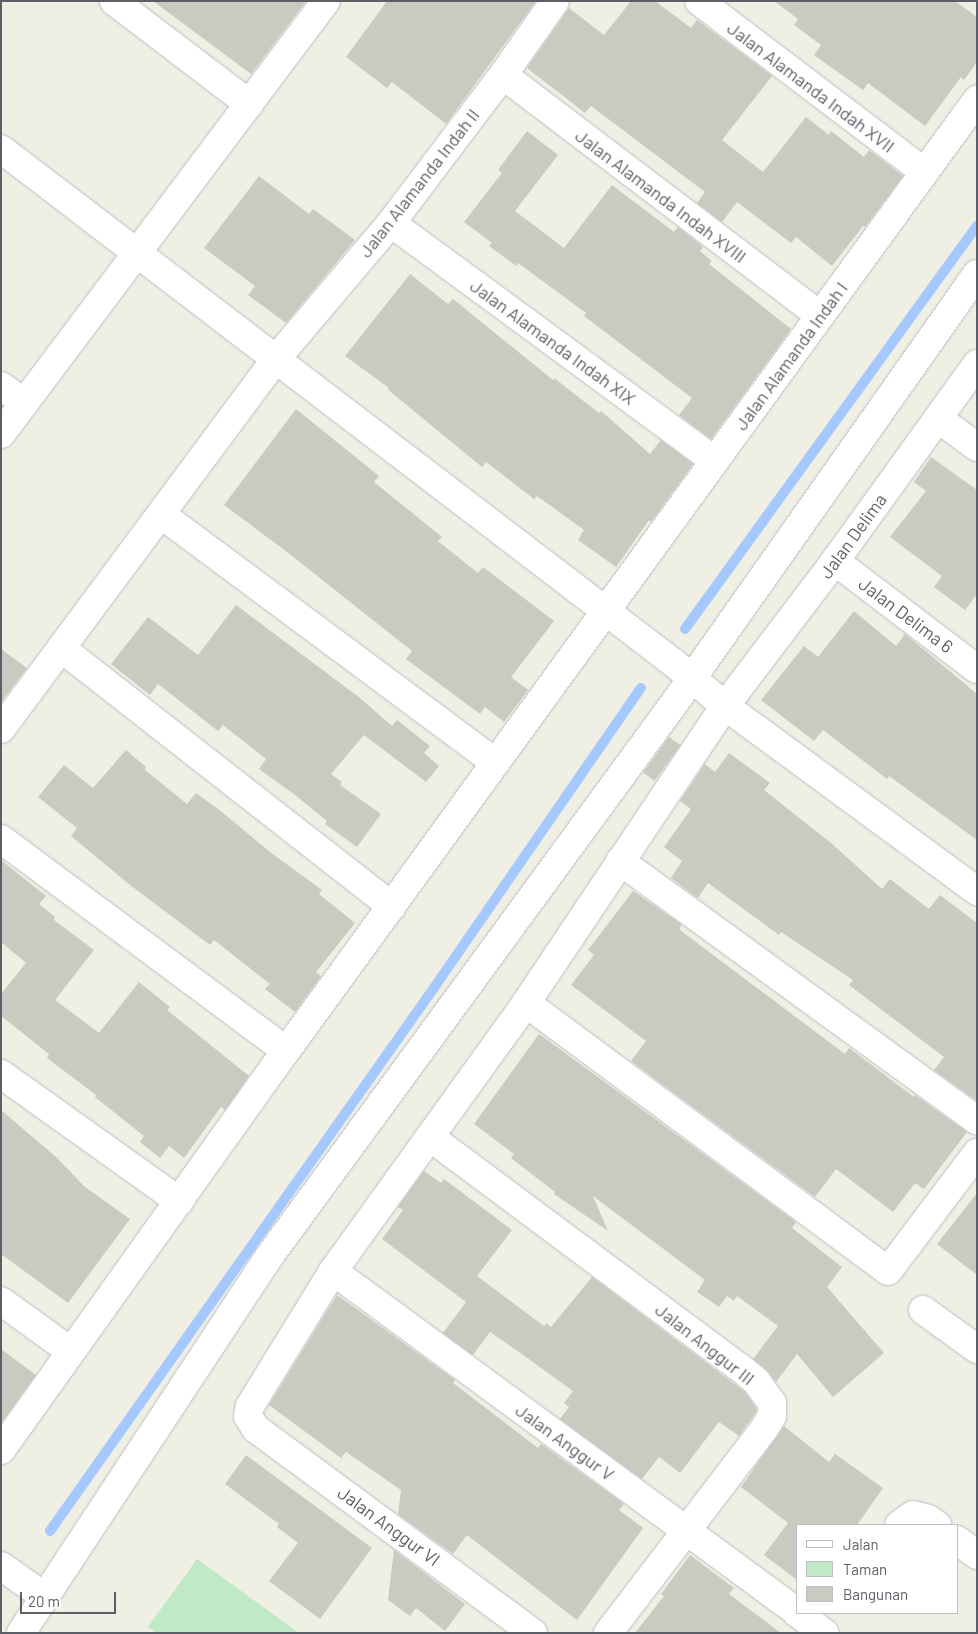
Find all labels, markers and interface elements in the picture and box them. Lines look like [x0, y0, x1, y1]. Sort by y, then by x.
street label: Jalan Alamanda Indah XVII [723, 17, 899, 157]
street label: Jalan Alamanda Indah II [354, 104, 484, 262]
street label: Jalan Alamanda Indah XVIII [571, 125, 751, 267]
street label: Jalan Alamanda Indah XIX [466, 275, 640, 409]
street label: Jalan Alamanda Indah I [730, 278, 852, 434]
street label: Jalan Delima [815, 489, 891, 583]
street label: Jalan Delima 6 [855, 572, 957, 658]
street label: Jalan Anggur III [651, 1299, 759, 1389]
street label: Jalan Anggur V [512, 1399, 618, 1485]
street label: Jalan Anggur VI [334, 1482, 444, 1570]
legend [796, 1524, 958, 1614]
text: Jalan [843, 1535, 879, 1553]
text: Taman [843, 1560, 887, 1578]
scale bar [22, 1582, 119, 1614]
text: Bangunan [843, 1585, 908, 1603]
text: 20 m [28, 1592, 60, 1610]

